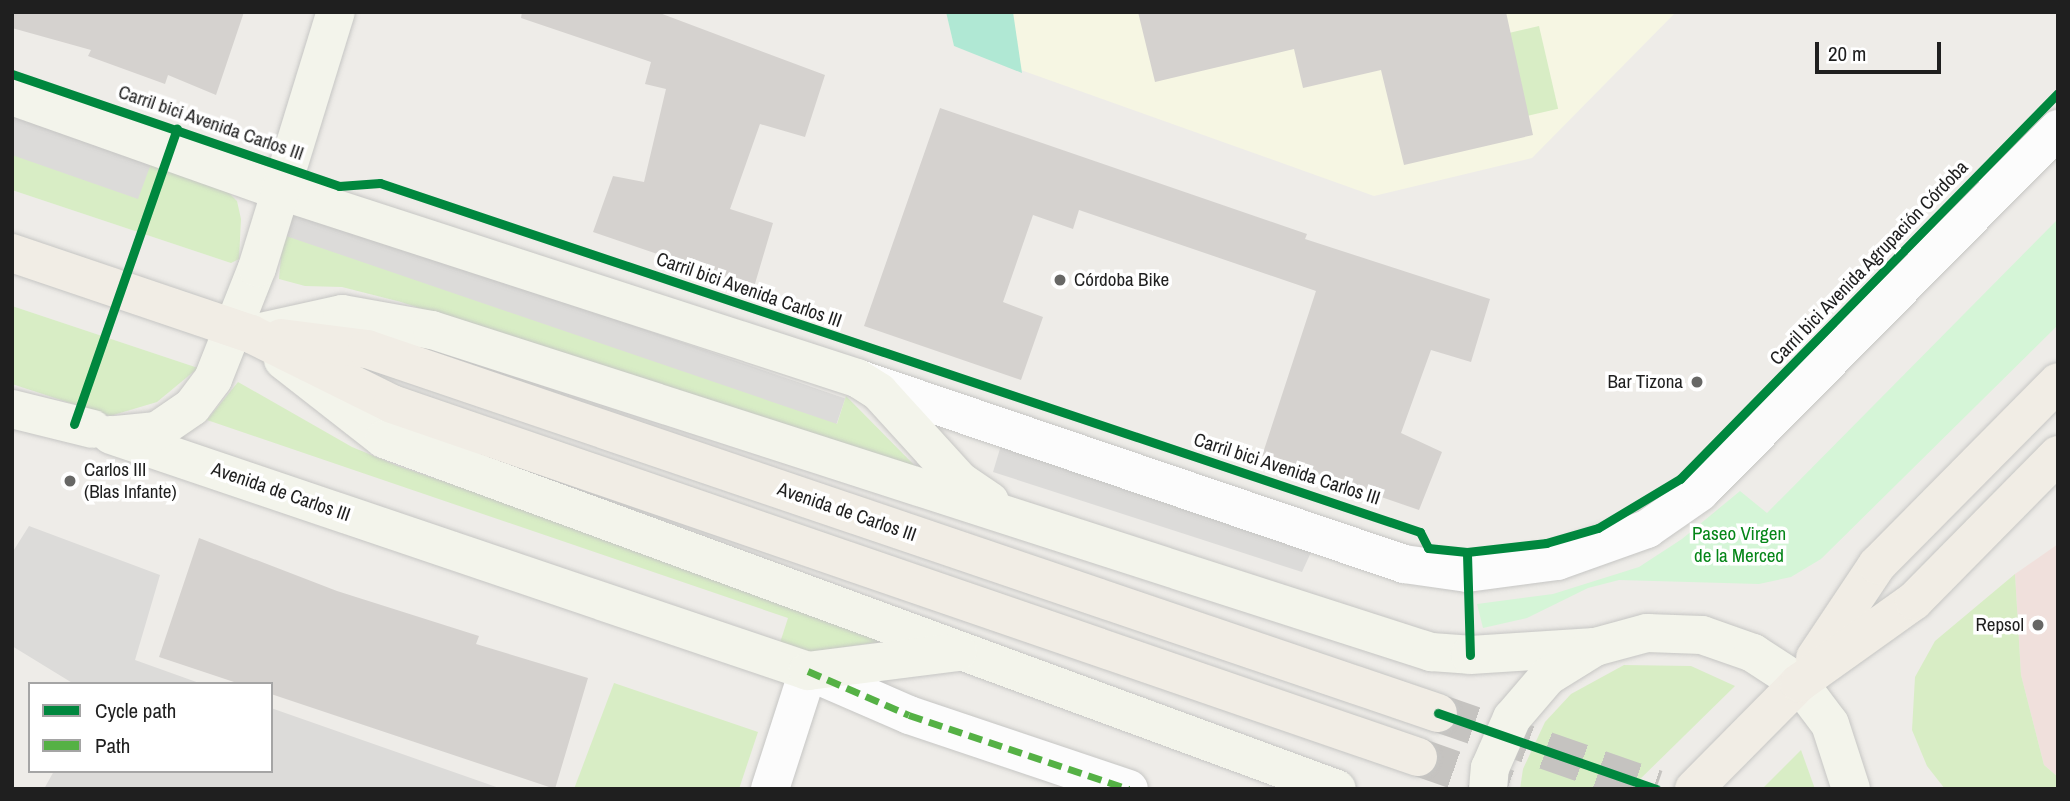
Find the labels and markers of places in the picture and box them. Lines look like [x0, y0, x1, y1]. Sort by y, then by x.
place label: Córdoba Bike [1074, 269, 1169, 291]
marker: Córdoba Bike [1052, 272, 1068, 288]
place label: Bar Tizona [1607, 371, 1683, 393]
marker: Bar Tizona [1689, 374, 1705, 390]
place label: Carlos III (Blas Infante) [84, 459, 177, 503]
marker: Carlos III (Blas Infante) [62, 473, 78, 489]
place label: Repsol [1976, 614, 2024, 636]
marker: Repsol [2030, 617, 2046, 633]

